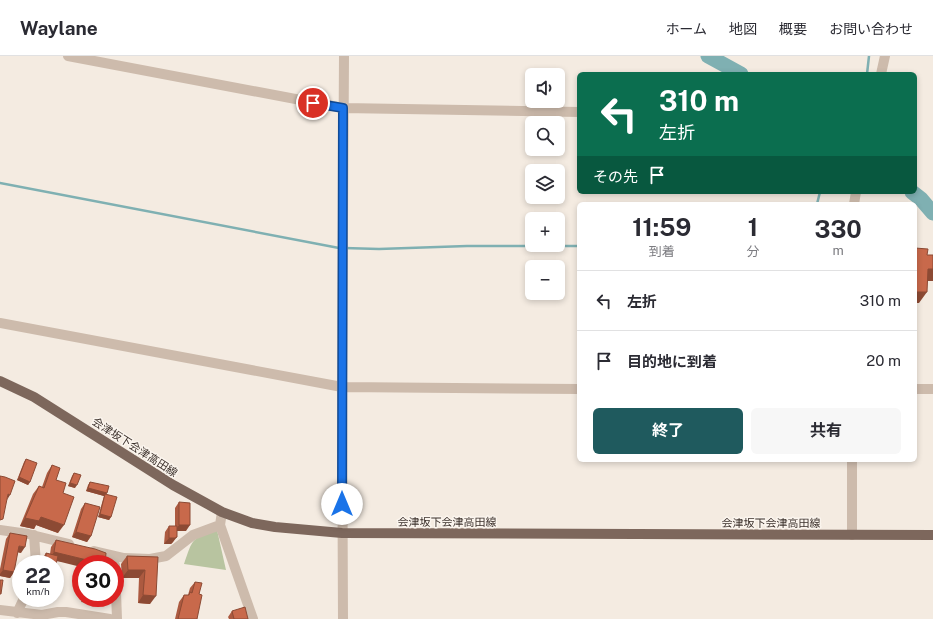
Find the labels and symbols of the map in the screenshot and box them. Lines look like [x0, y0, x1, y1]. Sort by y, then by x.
pin [296, 86, 330, 120]
street label: 会津坂下会津高田線 [90, 415, 180, 479]
position arrow [321, 483, 363, 525]
street label: 会津坂下会津高田線 [398, 516, 497, 528]
street label: 会津坂下会津高田線 [722, 517, 821, 529]
speed limit sign: 30 [72, 555, 124, 607]

